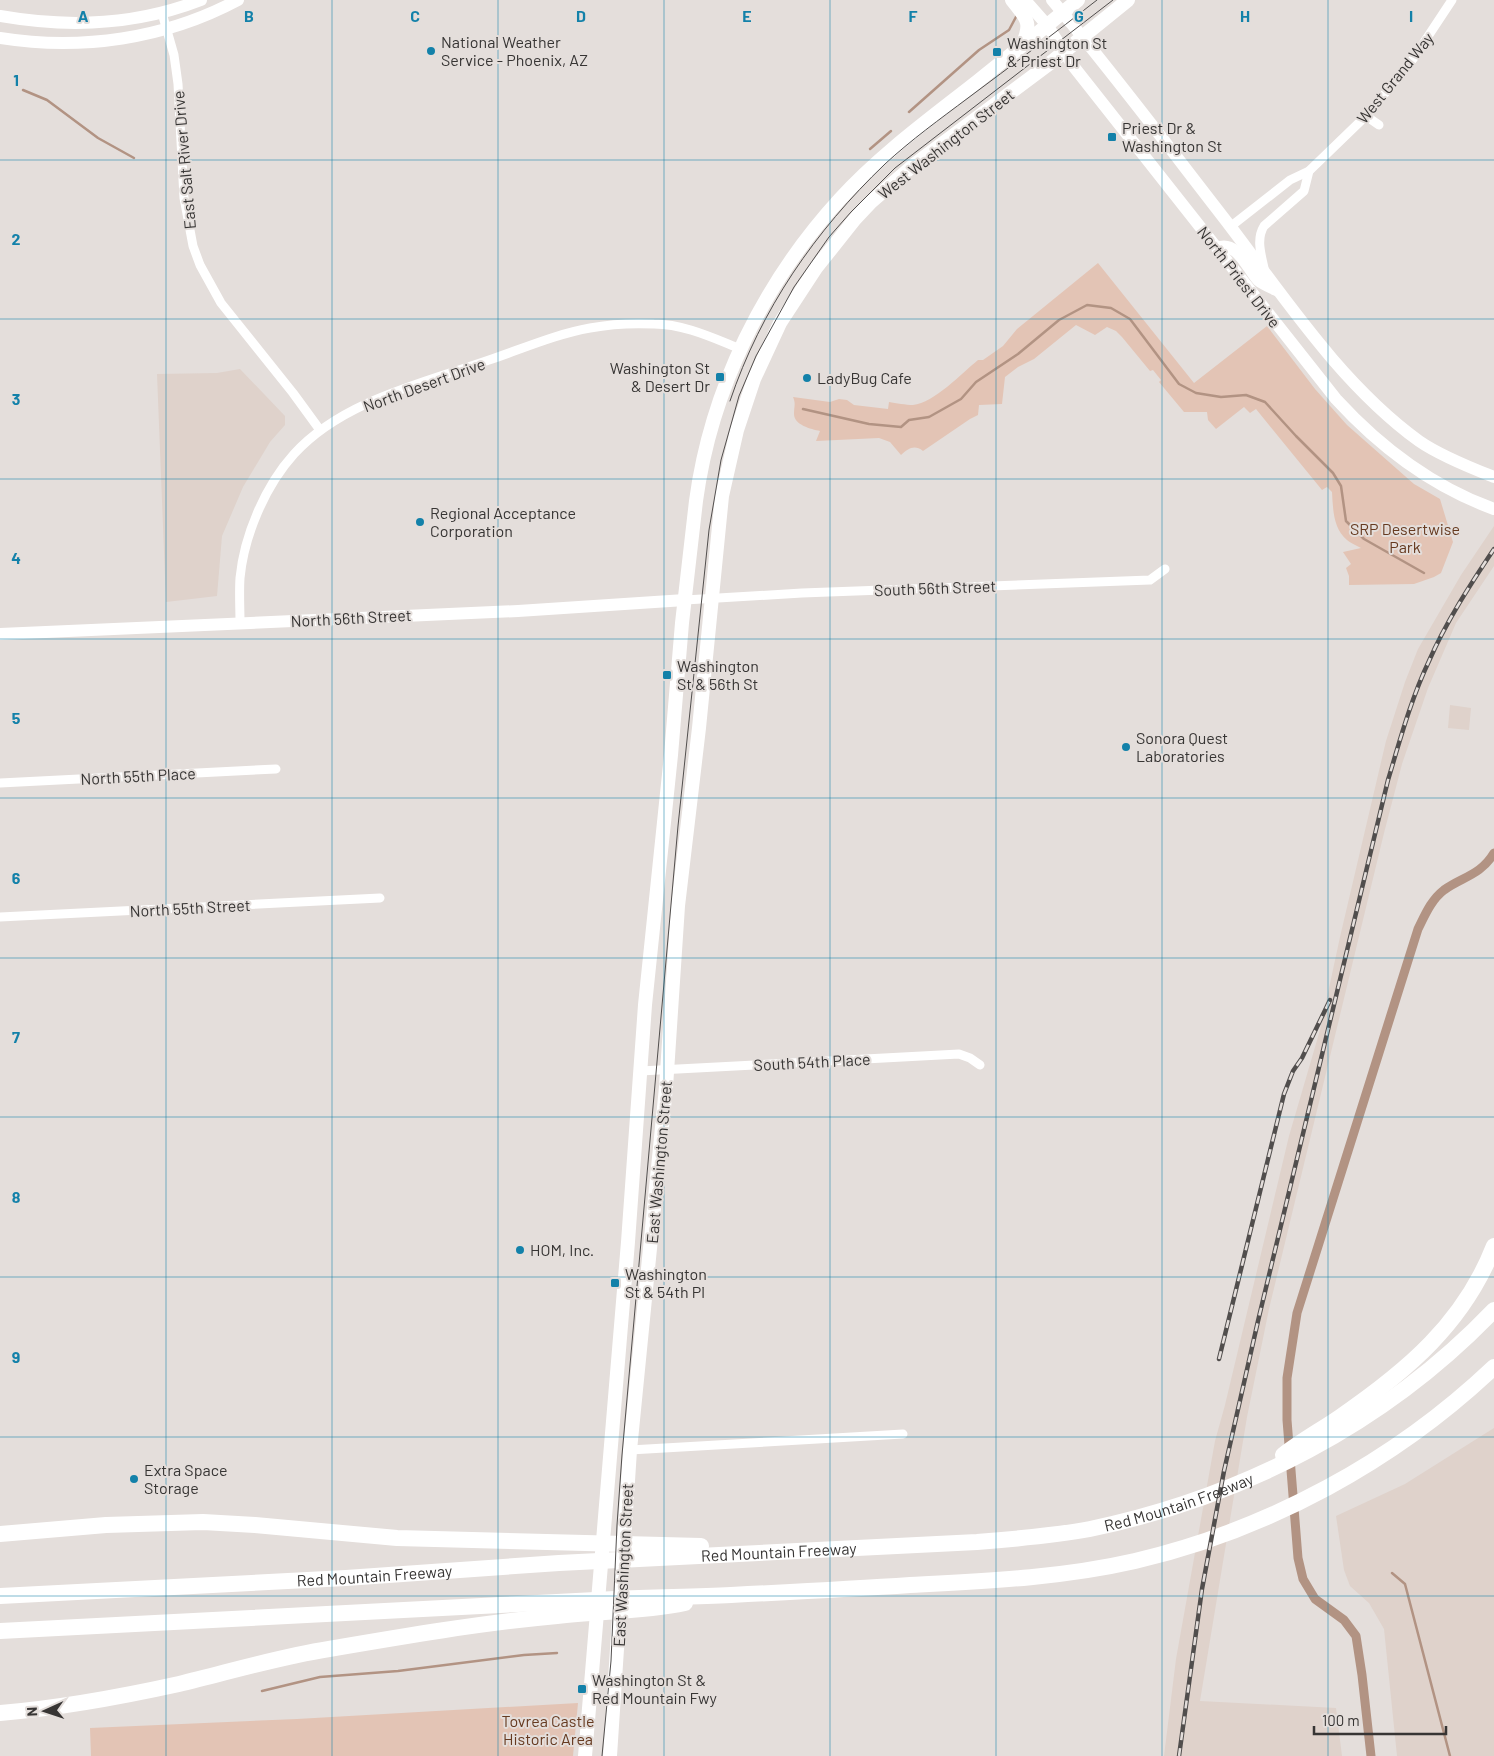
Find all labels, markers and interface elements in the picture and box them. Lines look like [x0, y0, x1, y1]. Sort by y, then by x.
text: A [78, 6, 89, 25]
text: B [244, 6, 254, 25]
text: C [410, 6, 420, 25]
text: D [576, 6, 586, 25]
text: E [742, 6, 752, 25]
text: F [909, 6, 918, 25]
text: G [1074, 6, 1084, 25]
text: H [1240, 6, 1250, 25]
text: I [1409, 6, 1413, 25]
street label: West Grand Way [1352, 28, 1437, 127]
place label: National Weather Service - Phoenix, AZ [441, 32, 588, 69]
place label: Washington St & Priest Dr [1007, 33, 1107, 70]
marker: National Weather Service - Phoenix, AZ [425, 45, 437, 57]
marker: Washington St & Priest Dr [991, 46, 1003, 58]
text: 1 [13, 70, 19, 89]
street label: West Washington Street [874, 85, 1017, 203]
street label: East Salt River Drive [168, 90, 199, 230]
place label: Priest Dr & Washington St [1122, 118, 1222, 155]
marker: Priest Dr & Washington St [1106, 131, 1118, 143]
street label: North Priest Drive [1194, 222, 1285, 331]
text: 2 [12, 229, 21, 248]
street label: North Desert Drive [360, 354, 487, 415]
place label: Washington St & Desert Dr [610, 358, 710, 395]
place label: LadyBug Cafe [817, 368, 912, 387]
marker: Washington St & Desert Dr [714, 371, 726, 383]
marker: LadyBug Cafe [801, 372, 813, 384]
text: 3 [12, 389, 20, 408]
place label: Regional Acceptance Corporation [430, 503, 576, 540]
marker: Regional Acceptance Corporation [414, 516, 426, 528]
park label: SRP Desertwise Park [1350, 519, 1460, 556]
text: 4 [11, 548, 21, 567]
street label: South 56th Street [874, 576, 996, 599]
street label: North 56th Street [290, 605, 412, 630]
place label: Washington St & 56th St [677, 656, 759, 693]
marker: Washington St & 56th St [661, 669, 673, 681]
text: 5 [12, 708, 21, 727]
place label: Sonora Quest Laboratories [1136, 728, 1228, 765]
marker: Sonora Quest Laboratories [1120, 741, 1132, 753]
street label: North 55th Place [80, 763, 196, 788]
text: 6 [12, 868, 21, 887]
street label: North 55th Street [129, 895, 251, 920]
text: 7 [12, 1027, 20, 1046]
street label: South 54th Place [753, 1049, 871, 1074]
street label: East Washington Street [642, 1080, 675, 1244]
text: 8 [12, 1187, 21, 1206]
place label: HOM, Inc. [530, 1240, 594, 1259]
marker: HOM, Inc. [514, 1244, 526, 1256]
place label: Washington St & 54th Pl [625, 1264, 707, 1301]
marker: Washington St & 54th Pl [609, 1277, 621, 1289]
text: 9 [12, 1347, 20, 1366]
place label: Extra Space Storage [144, 1460, 227, 1497]
street label: Red Mountain Freeway [1102, 1468, 1256, 1535]
marker: Extra Space Storage [128, 1473, 140, 1485]
street label: East Washington Street [609, 1483, 636, 1647]
street label: Red Mountain Freeway [700, 1538, 858, 1565]
street label: Red Mountain Freeway [296, 1561, 453, 1590]
place label: Washington St & Red Mountain Fwy [592, 1670, 718, 1707]
marker: Washington St & Red Mountain Fwy [576, 1683, 588, 1695]
north arrow [20, 1686, 70, 1736]
scale bar [1314, 1704, 1446, 1736]
text: N [23, 1707, 40, 1717]
park label: Tovrea Castle Historic Area [501, 1711, 595, 1748]
text: 100 m [1322, 1711, 1360, 1729]

